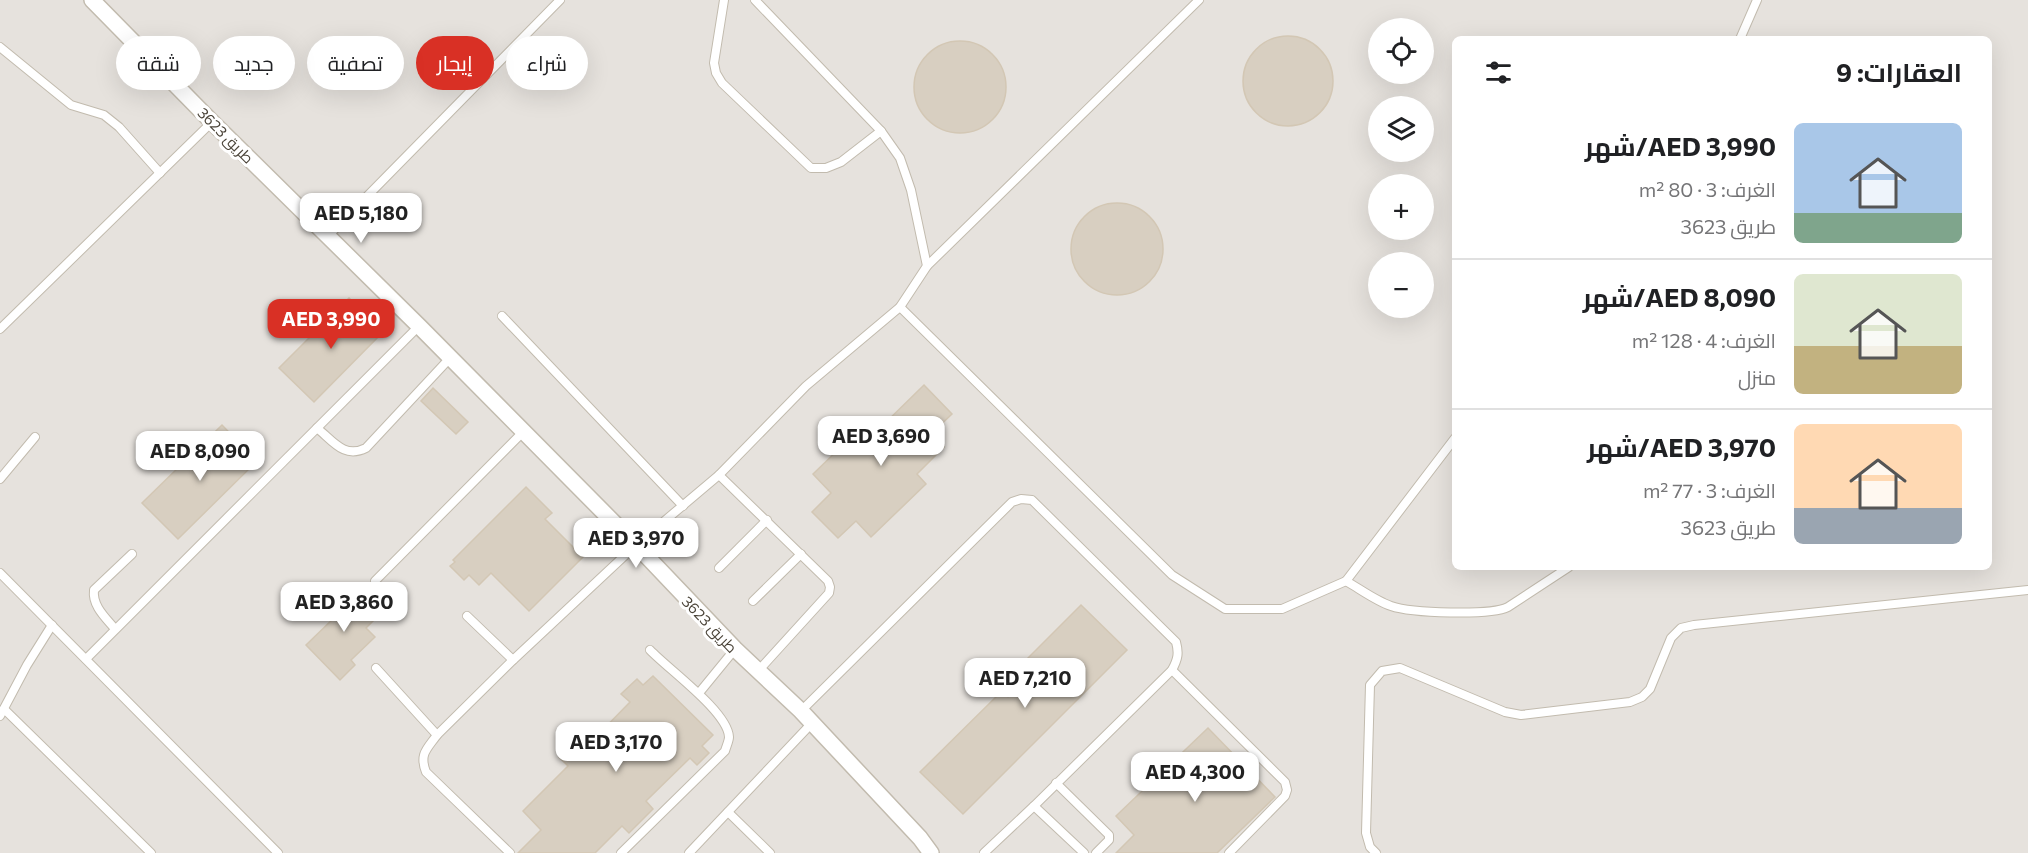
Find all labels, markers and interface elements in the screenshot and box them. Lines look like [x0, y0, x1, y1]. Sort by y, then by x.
map controls [1368, 18, 1434, 318]
button: locate [1368, 18, 1434, 84]
chip: شقة [116, 36, 201, 90]
chip: جديد [213, 36, 295, 90]
chip: تصفية [307, 36, 404, 90]
chip: إيجار [416, 36, 494, 90]
chip: شراء [506, 36, 588, 90]
icon: filters [1482, 56, 1515, 89]
text: العقارات: 9 [1836, 56, 1962, 87]
button: layers [1368, 96, 1434, 162]
street label: طريق 3623 [193, 103, 258, 168]
text: AED 3,990/شهر [1585, 130, 1776, 161]
icon: home [1842, 147, 1914, 219]
button: + [1368, 174, 1434, 240]
text: الغرف: 3 · 80 m² [1639, 177, 1776, 201]
pin: AED 5,180 [292, 193, 430, 244]
text: AED 5,180 [314, 200, 408, 224]
text: طريق 3623 [1680, 214, 1776, 238]
button: − [1368, 252, 1434, 318]
text: AED 8,090/شهر [1583, 281, 1776, 312]
icon: home [1842, 298, 1914, 370]
pin: AED 3,990 [262, 299, 400, 350]
text: AED 3,990 [282, 306, 380, 330]
text: الغرف: 4 · 128 m² [1632, 328, 1776, 352]
text: منزل [1738, 365, 1776, 389]
pin: AED 3,690 [812, 416, 950, 467]
text: AED 3,690 [832, 423, 930, 447]
pin: AED 8,090 [131, 431, 269, 482]
text: AED 3,970/شهر [1587, 431, 1776, 462]
text: AED 8,090 [150, 438, 250, 462]
icon: home [1842, 448, 1914, 520]
text: الغرف: 3 · 77 m² [1643, 478, 1776, 502]
text: طريق 3623 [1680, 515, 1776, 539]
pin: AED 3,970 [567, 518, 705, 569]
text: AED 3,970 [587, 525, 685, 549]
pin: AED 3,860 [275, 582, 413, 633]
text: AED 3,860 [295, 589, 393, 613]
street label: طريق 3623 [677, 592, 741, 657]
pin: AED 7,210 [956, 658, 1094, 709]
text: AED 7,210 [979, 665, 1071, 689]
pin: AED 3,170 [547, 722, 685, 773]
text: AED 3,170 [570, 729, 662, 753]
pin: AED 4,300 [1126, 752, 1264, 803]
text: AED 4,300 [1145, 759, 1245, 783]

